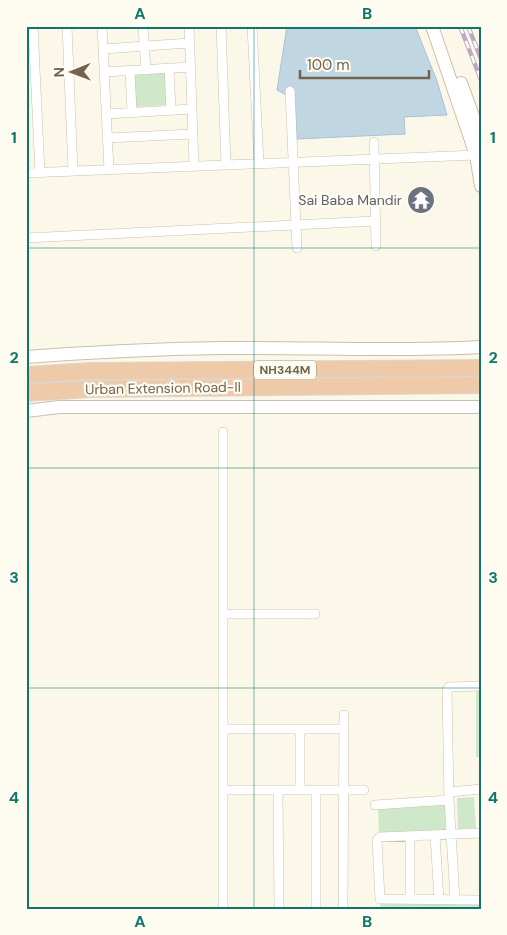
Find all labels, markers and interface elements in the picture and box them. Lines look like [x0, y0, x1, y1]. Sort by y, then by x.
text: A [134, 3, 146, 24]
text: B [362, 3, 372, 24]
north arrow [48, 48, 98, 98]
scale bar [300, 48, 428, 80]
text: 100 m [307, 55, 350, 75]
text: N [50, 67, 68, 77]
text: 1 [11, 127, 17, 148]
text: 1 [490, 127, 496, 148]
temple icon: Sai Baba Mandir [406, 185, 436, 215]
place label: Sai Baba Mandir [298, 191, 402, 209]
text: 2 [9, 347, 19, 368]
text: 2 [488, 347, 498, 368]
road number: NH344M [254, 360, 316, 380]
street label: Urban Extension Road-II [85, 378, 241, 398]
text: 3 [9, 567, 19, 588]
text: 3 [488, 567, 498, 588]
text: 4 [9, 787, 19, 808]
text: 4 [488, 787, 498, 808]
text: A [134, 911, 146, 932]
text: B [362, 911, 372, 932]

